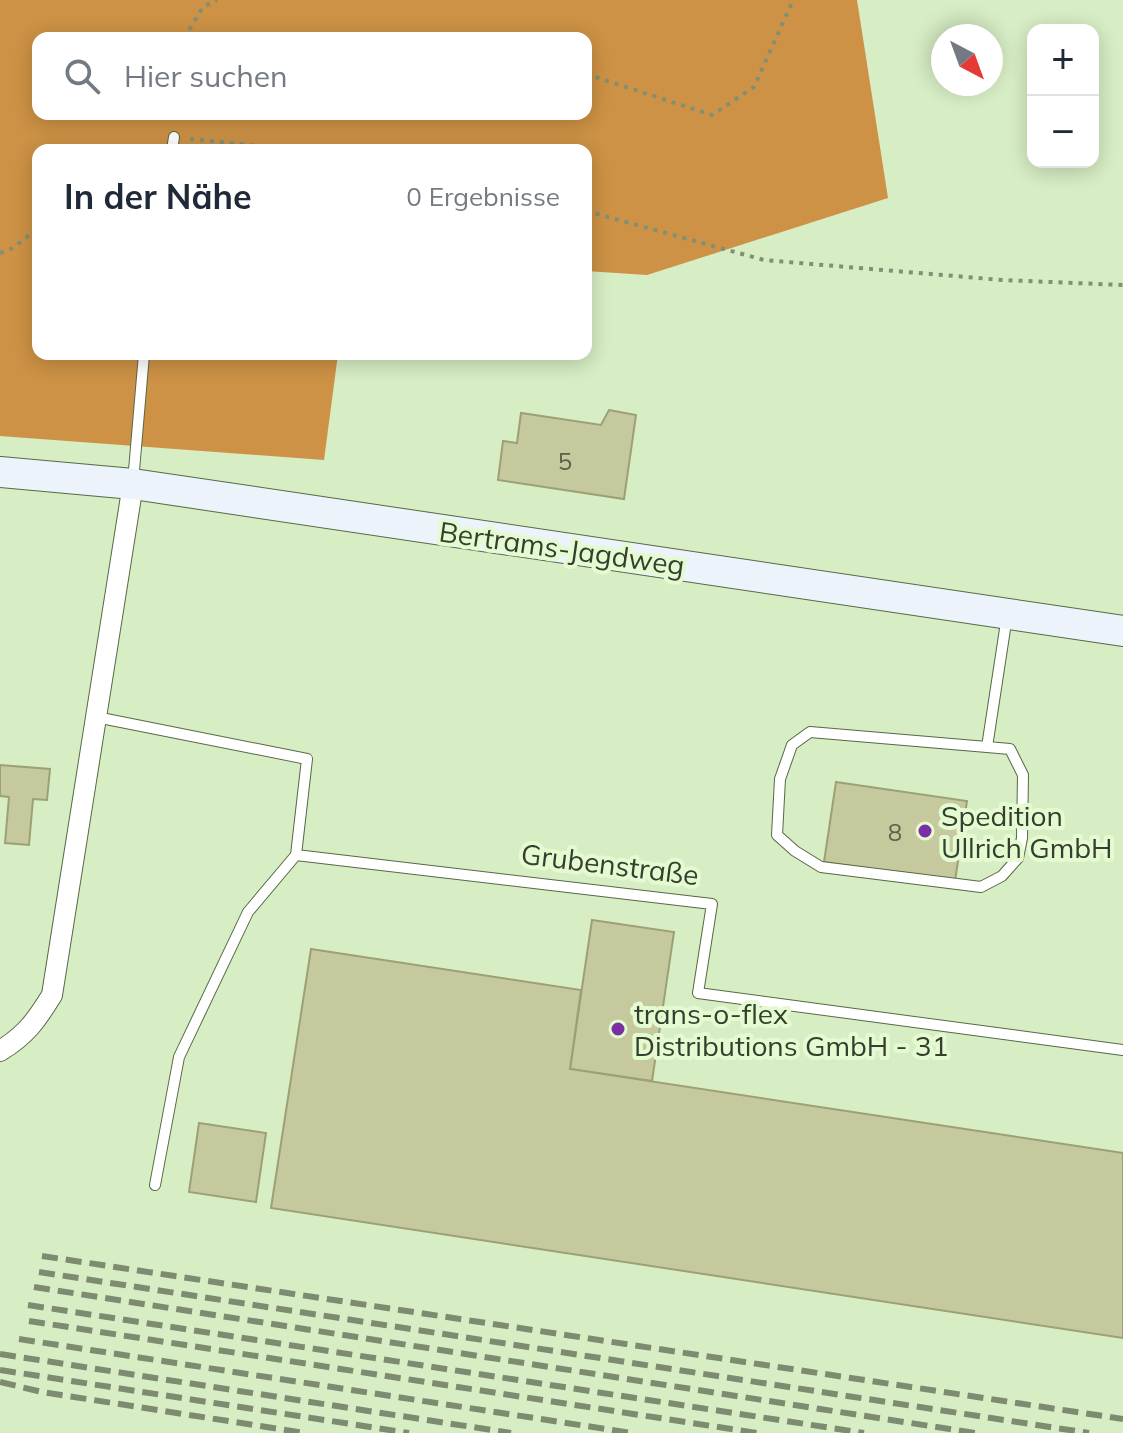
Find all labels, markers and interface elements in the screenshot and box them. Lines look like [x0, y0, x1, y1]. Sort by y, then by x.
north arrow [931, 24, 1003, 96]
map controls [1027, 24, 1099, 168]
button: + [1027, 24, 1099, 96]
search box [32, 32, 592, 120]
icon: search [60, 54, 104, 98]
text: Hier suchen [124, 57, 288, 95]
button: − [1027, 96, 1099, 168]
text: In der Nähe [64, 175, 252, 218]
text: 0 Ergebnisse [406, 180, 560, 213]
house number: 5 [558, 446, 572, 476]
street label: Bertrams-Jagdweg [437, 513, 687, 583]
place label: Spedition Ullrich GmbH [941, 798, 1112, 865]
house number: 8 [888, 817, 902, 847]
marker: Spedition Ullrich GmbH [916, 822, 934, 840]
street label: Grubenstraße [519, 836, 701, 892]
place label: trans-o-flex Distributions GmbH - 31 [634, 996, 948, 1063]
marker: trans-o-flex Distributions GmbH - 31 [609, 1020, 627, 1038]

